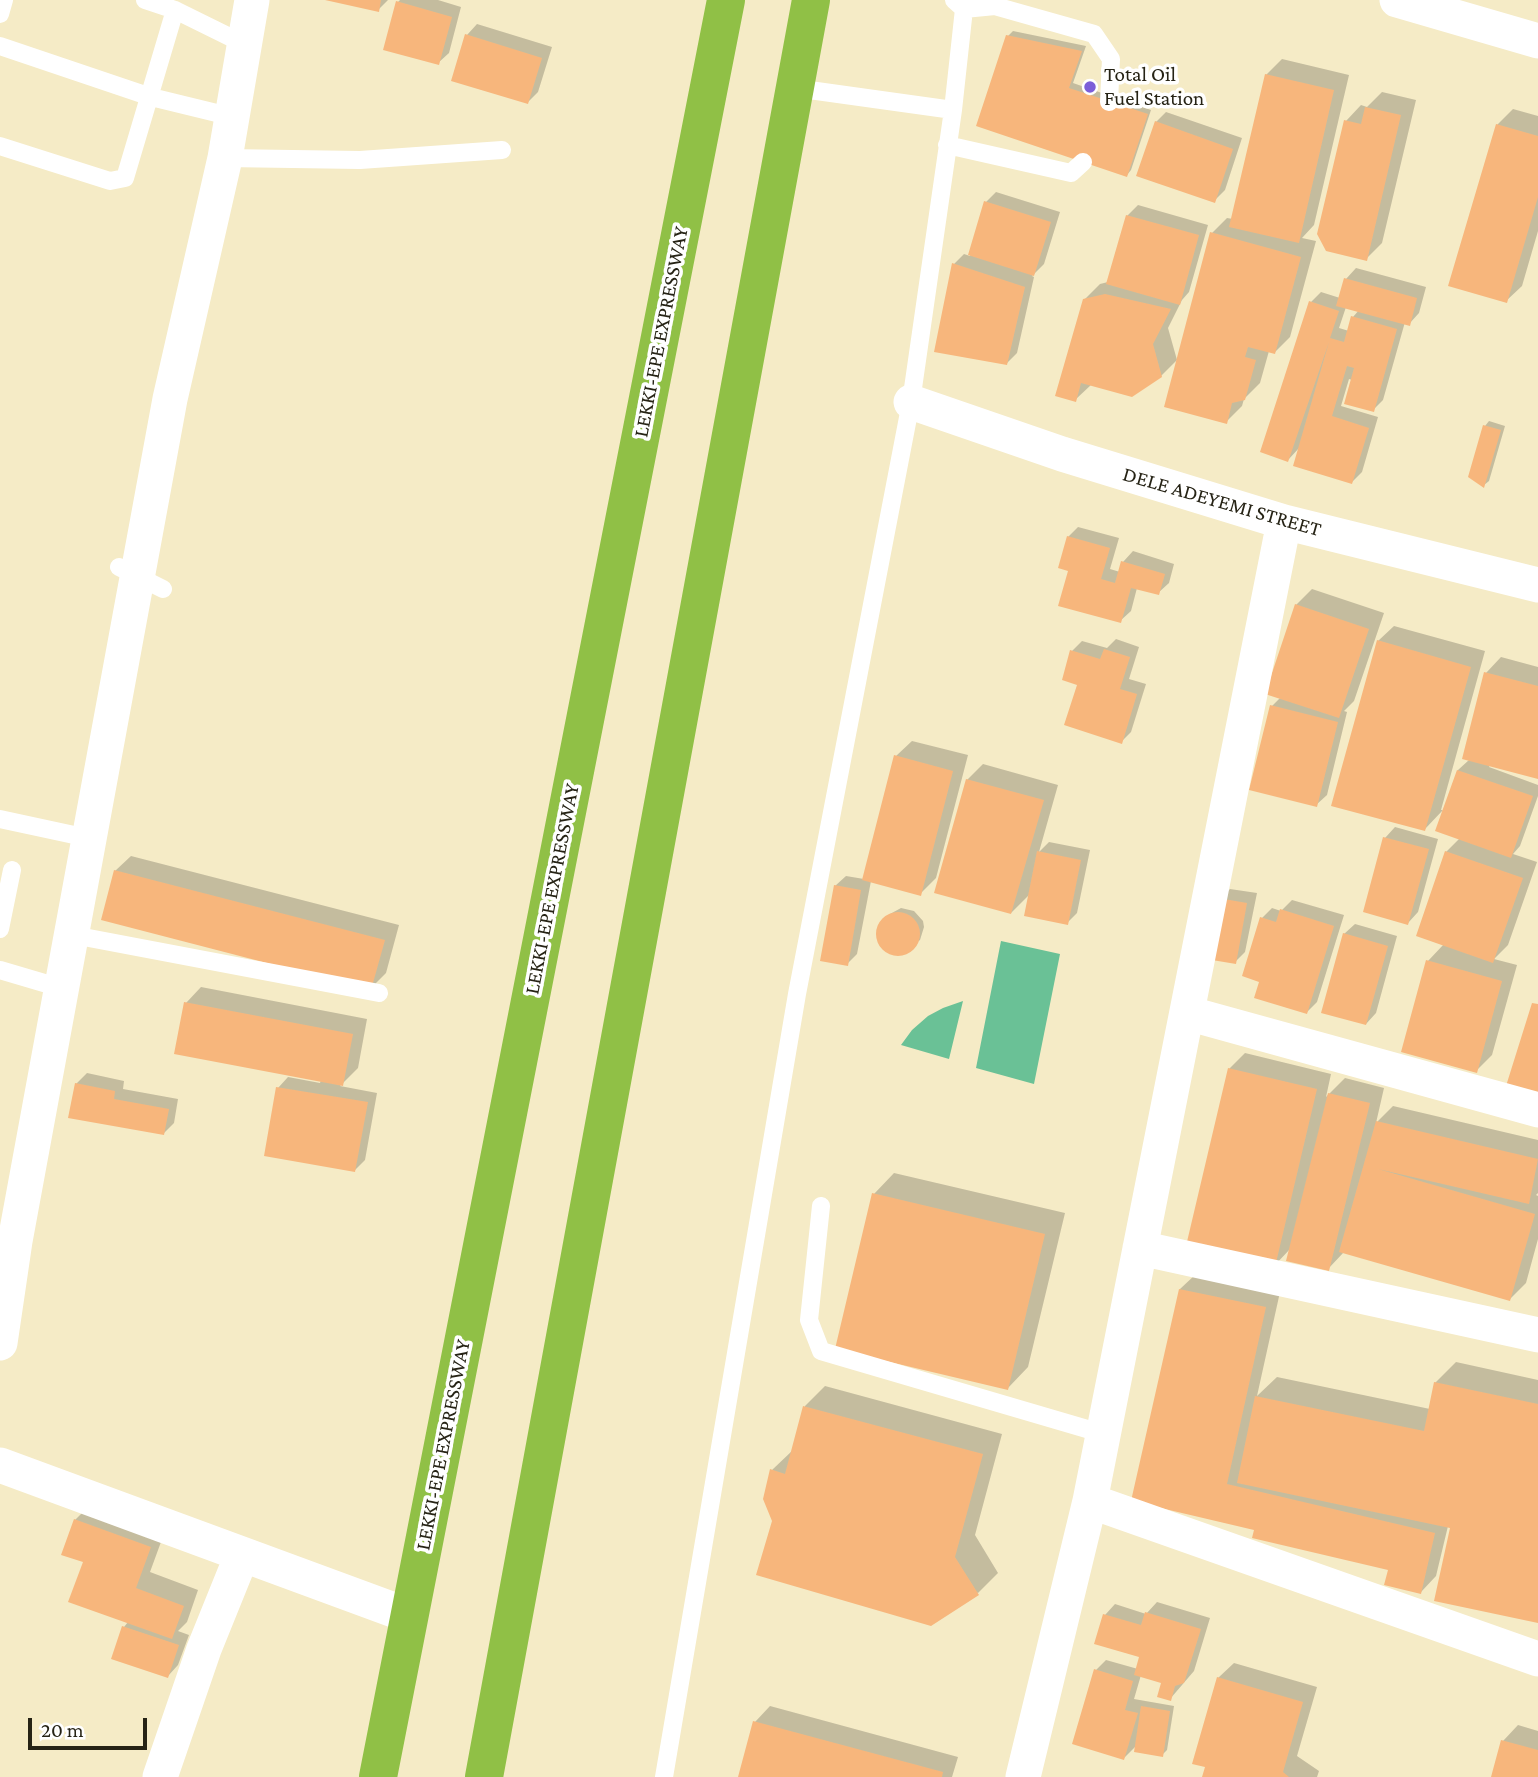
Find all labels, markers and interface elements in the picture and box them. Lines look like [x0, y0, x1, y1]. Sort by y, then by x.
place label: Total Oil Fuel Station [1104, 62, 1204, 112]
marker: Total Oil Fuel Station [1082, 79, 1098, 95]
street label: LEKKI-EPE EXPRESSWAY [628, 225, 694, 439]
street label: DELE ADEYEMI STREET [1120, 462, 1324, 542]
street label: LEKKI-EPE EXPRESSWAY [519, 782, 585, 996]
street label: LEKKI-EPE EXPRESSWAY [410, 1338, 476, 1552]
scale bar [32, 1704, 150, 1748]
text: 20 m [41, 1718, 84, 1742]

